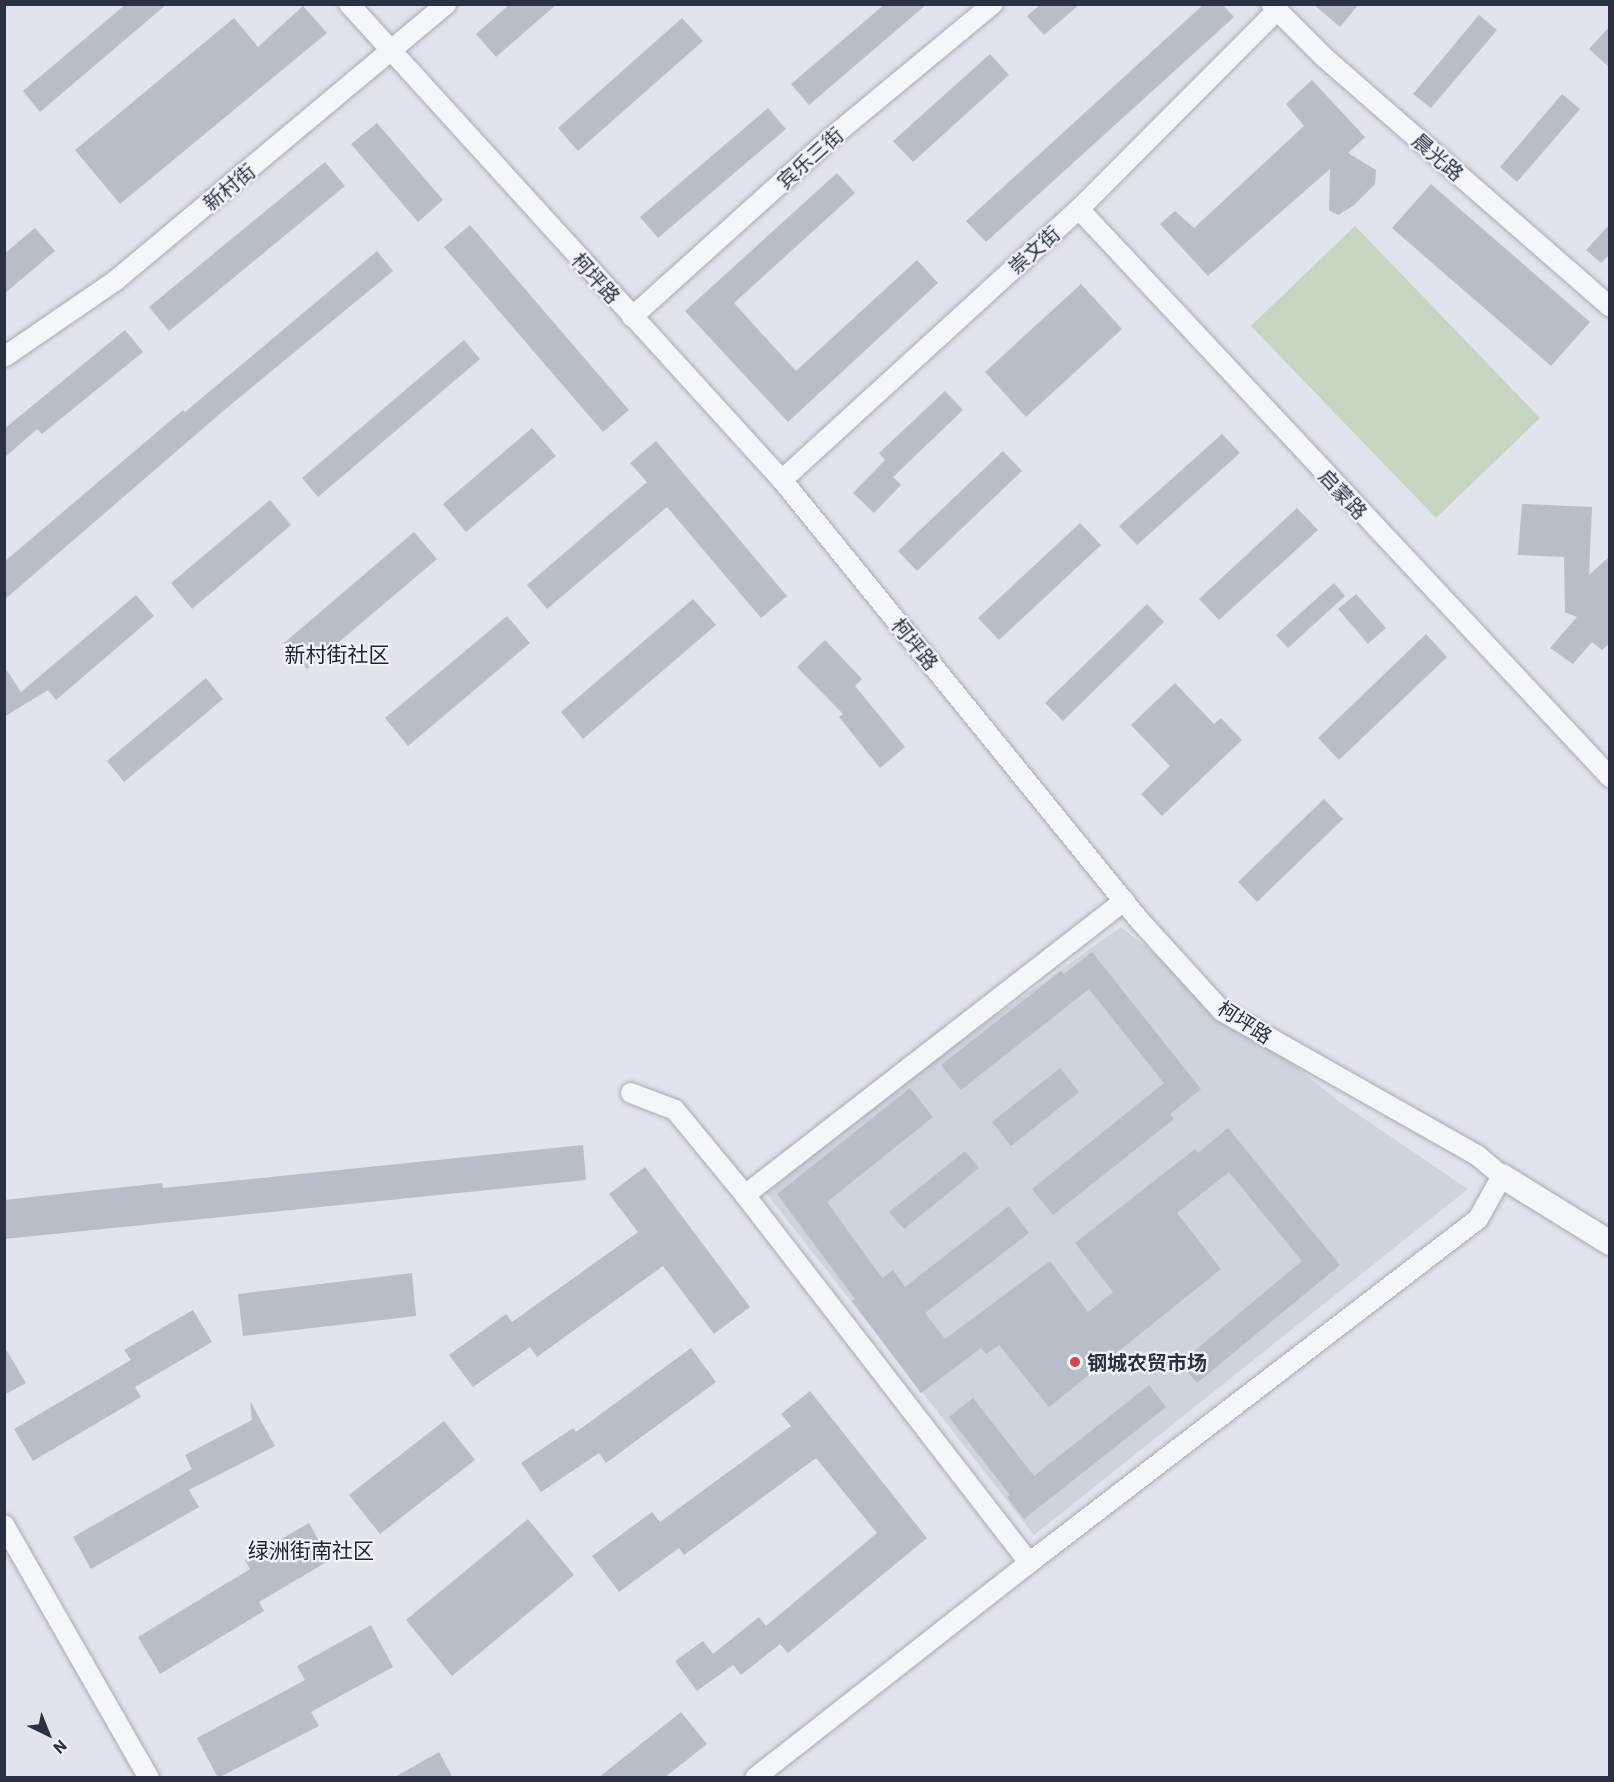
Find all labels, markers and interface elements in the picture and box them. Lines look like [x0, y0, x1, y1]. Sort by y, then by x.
street label: 宾乐三街 [772, 122, 848, 194]
street label: 晨光路 [1407, 128, 1469, 186]
street label: 新村街 [198, 159, 260, 215]
street label: 崇文街 [1004, 221, 1064, 279]
street label: 柯坪路 [567, 248, 625, 308]
street label: 启蒙路 [1314, 464, 1372, 524]
street label: 柯坪路 [887, 613, 943, 675]
district label: 新村街社区 [285, 641, 389, 667]
street label: 柯坪路 [1213, 996, 1277, 1048]
place label: 钢城农贸市场 [1087, 1350, 1207, 1374]
marker: 钢城农贸市场 [1068, 1355, 1082, 1369]
district label: 绿洲街南社区 [248, 1537, 374, 1563]
north arrow [18, 1704, 78, 1764]
text: N [49, 1736, 71, 1758]

